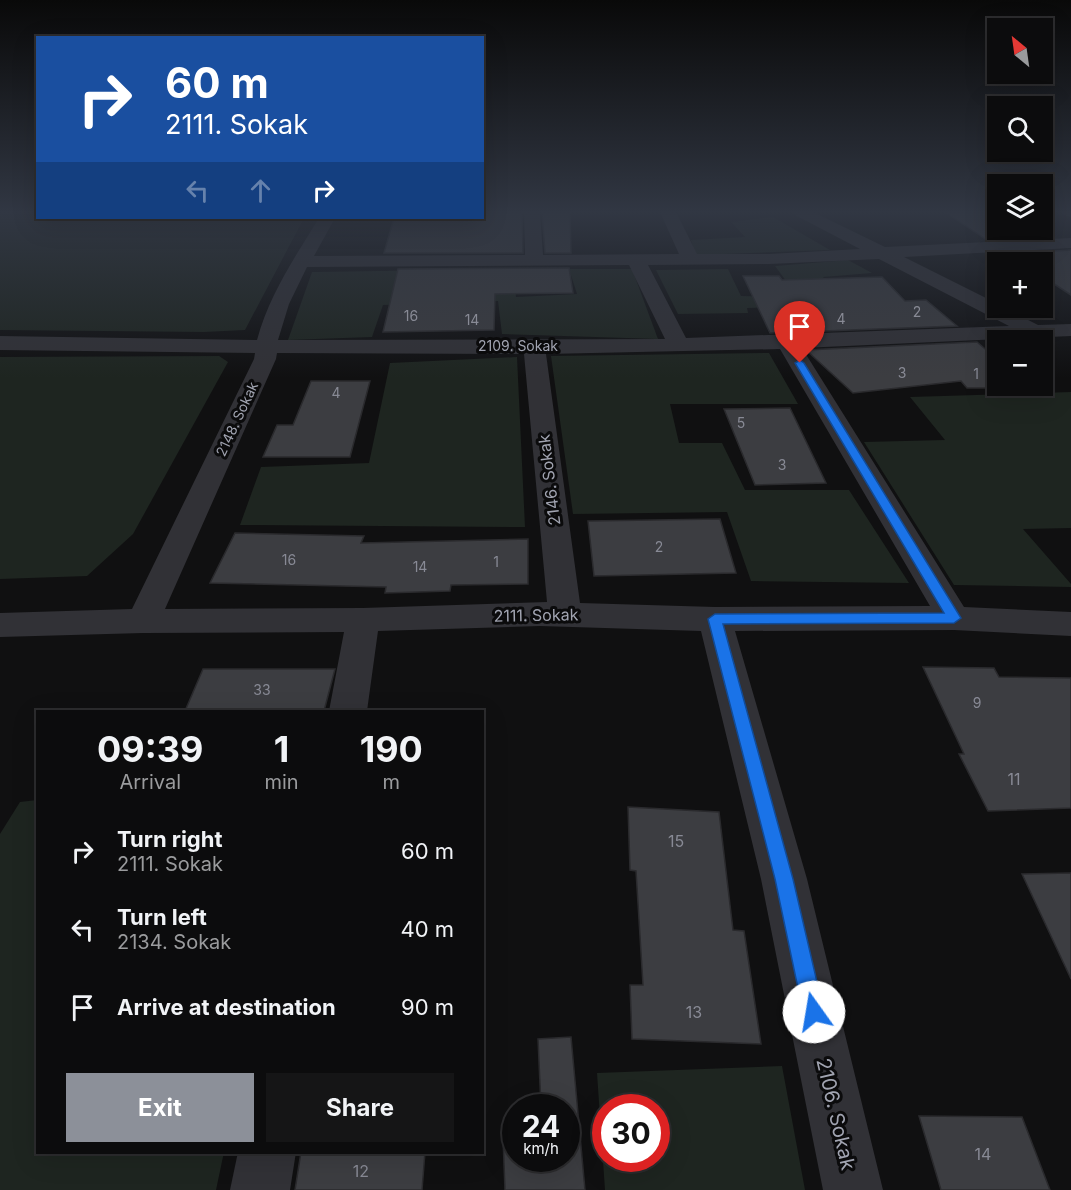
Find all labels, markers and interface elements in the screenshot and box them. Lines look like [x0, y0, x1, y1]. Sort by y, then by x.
north arrow [987, 18, 1053, 84]
map controls [987, 18, 1053, 396]
text: 60 m [165, 57, 269, 108]
icon: right [66, 60, 144, 138]
button: search [987, 96, 1053, 162]
text: 2111. Sokak [165, 108, 308, 141]
icon: left [181, 174, 214, 207]
icon: ahead [244, 174, 277, 207]
icon: right [307, 174, 340, 207]
button: layers [987, 174, 1053, 240]
button: + [987, 252, 1053, 318]
pin [774, 301, 825, 363]
house number: 2 [913, 303, 921, 320]
house number: 16 [404, 307, 418, 324]
icon: arrive [783, 310, 816, 343]
house number: 4 [836, 310, 846, 327]
house number: 14 [465, 311, 479, 328]
button: − [987, 330, 1053, 396]
street label: 2109. Sokak [478, 337, 558, 354]
house number: 3 [898, 364, 906, 381]
house number: 1 [973, 365, 979, 382]
street label: 2148. Sokak [212, 379, 261, 459]
house number: 4 [331, 384, 341, 401]
house number: 5 [737, 414, 745, 431]
street label: 2146. Sokak [533, 433, 565, 527]
house number: 3 [778, 456, 786, 473]
house number: 2 [655, 538, 663, 555]
house number: 16 [282, 551, 296, 568]
house number: 1 [493, 553, 499, 570]
house number: 14 [413, 558, 427, 575]
street label: 2111. Sokak [493, 604, 579, 626]
house number: 33 [253, 681, 271, 698]
house number: 9 [973, 694, 981, 711]
text: 09:39 [97, 727, 203, 771]
text: 1 [274, 727, 289, 771]
text: 190 [360, 727, 423, 771]
house number: 11 [1007, 769, 1021, 789]
text: Arrival [119, 770, 181, 794]
text: min [264, 770, 299, 794]
text: m [383, 770, 400, 794]
text: Turn right [117, 826, 223, 852]
house number: 15 [668, 831, 684, 851]
icon: right [66, 835, 99, 868]
text: 60 m [401, 838, 454, 864]
text: 2111. Sokak [117, 852, 223, 876]
text: Turn left [117, 904, 207, 930]
icon: left [66, 913, 99, 946]
text: 40 m [400, 916, 454, 942]
text: 2134. Sokak [117, 930, 231, 954]
position arrow [782, 980, 846, 1044]
icon: arrive [66, 991, 99, 1024]
text: Arrive at destination [117, 994, 336, 1020]
text: 90 m [401, 994, 454, 1020]
house number: 13 [686, 1002, 702, 1022]
street label: 2106. Sokak [811, 1056, 861, 1172]
button: Exit [66, 1073, 254, 1142]
button: Share [266, 1073, 454, 1142]
speed limit sign: 30 [592, 1094, 670, 1172]
text: 24 [522, 1108, 560, 1144]
text: km/h [523, 1139, 559, 1158]
house number: 14 [975, 1144, 991, 1164]
house number: 12 [353, 1161, 369, 1181]

